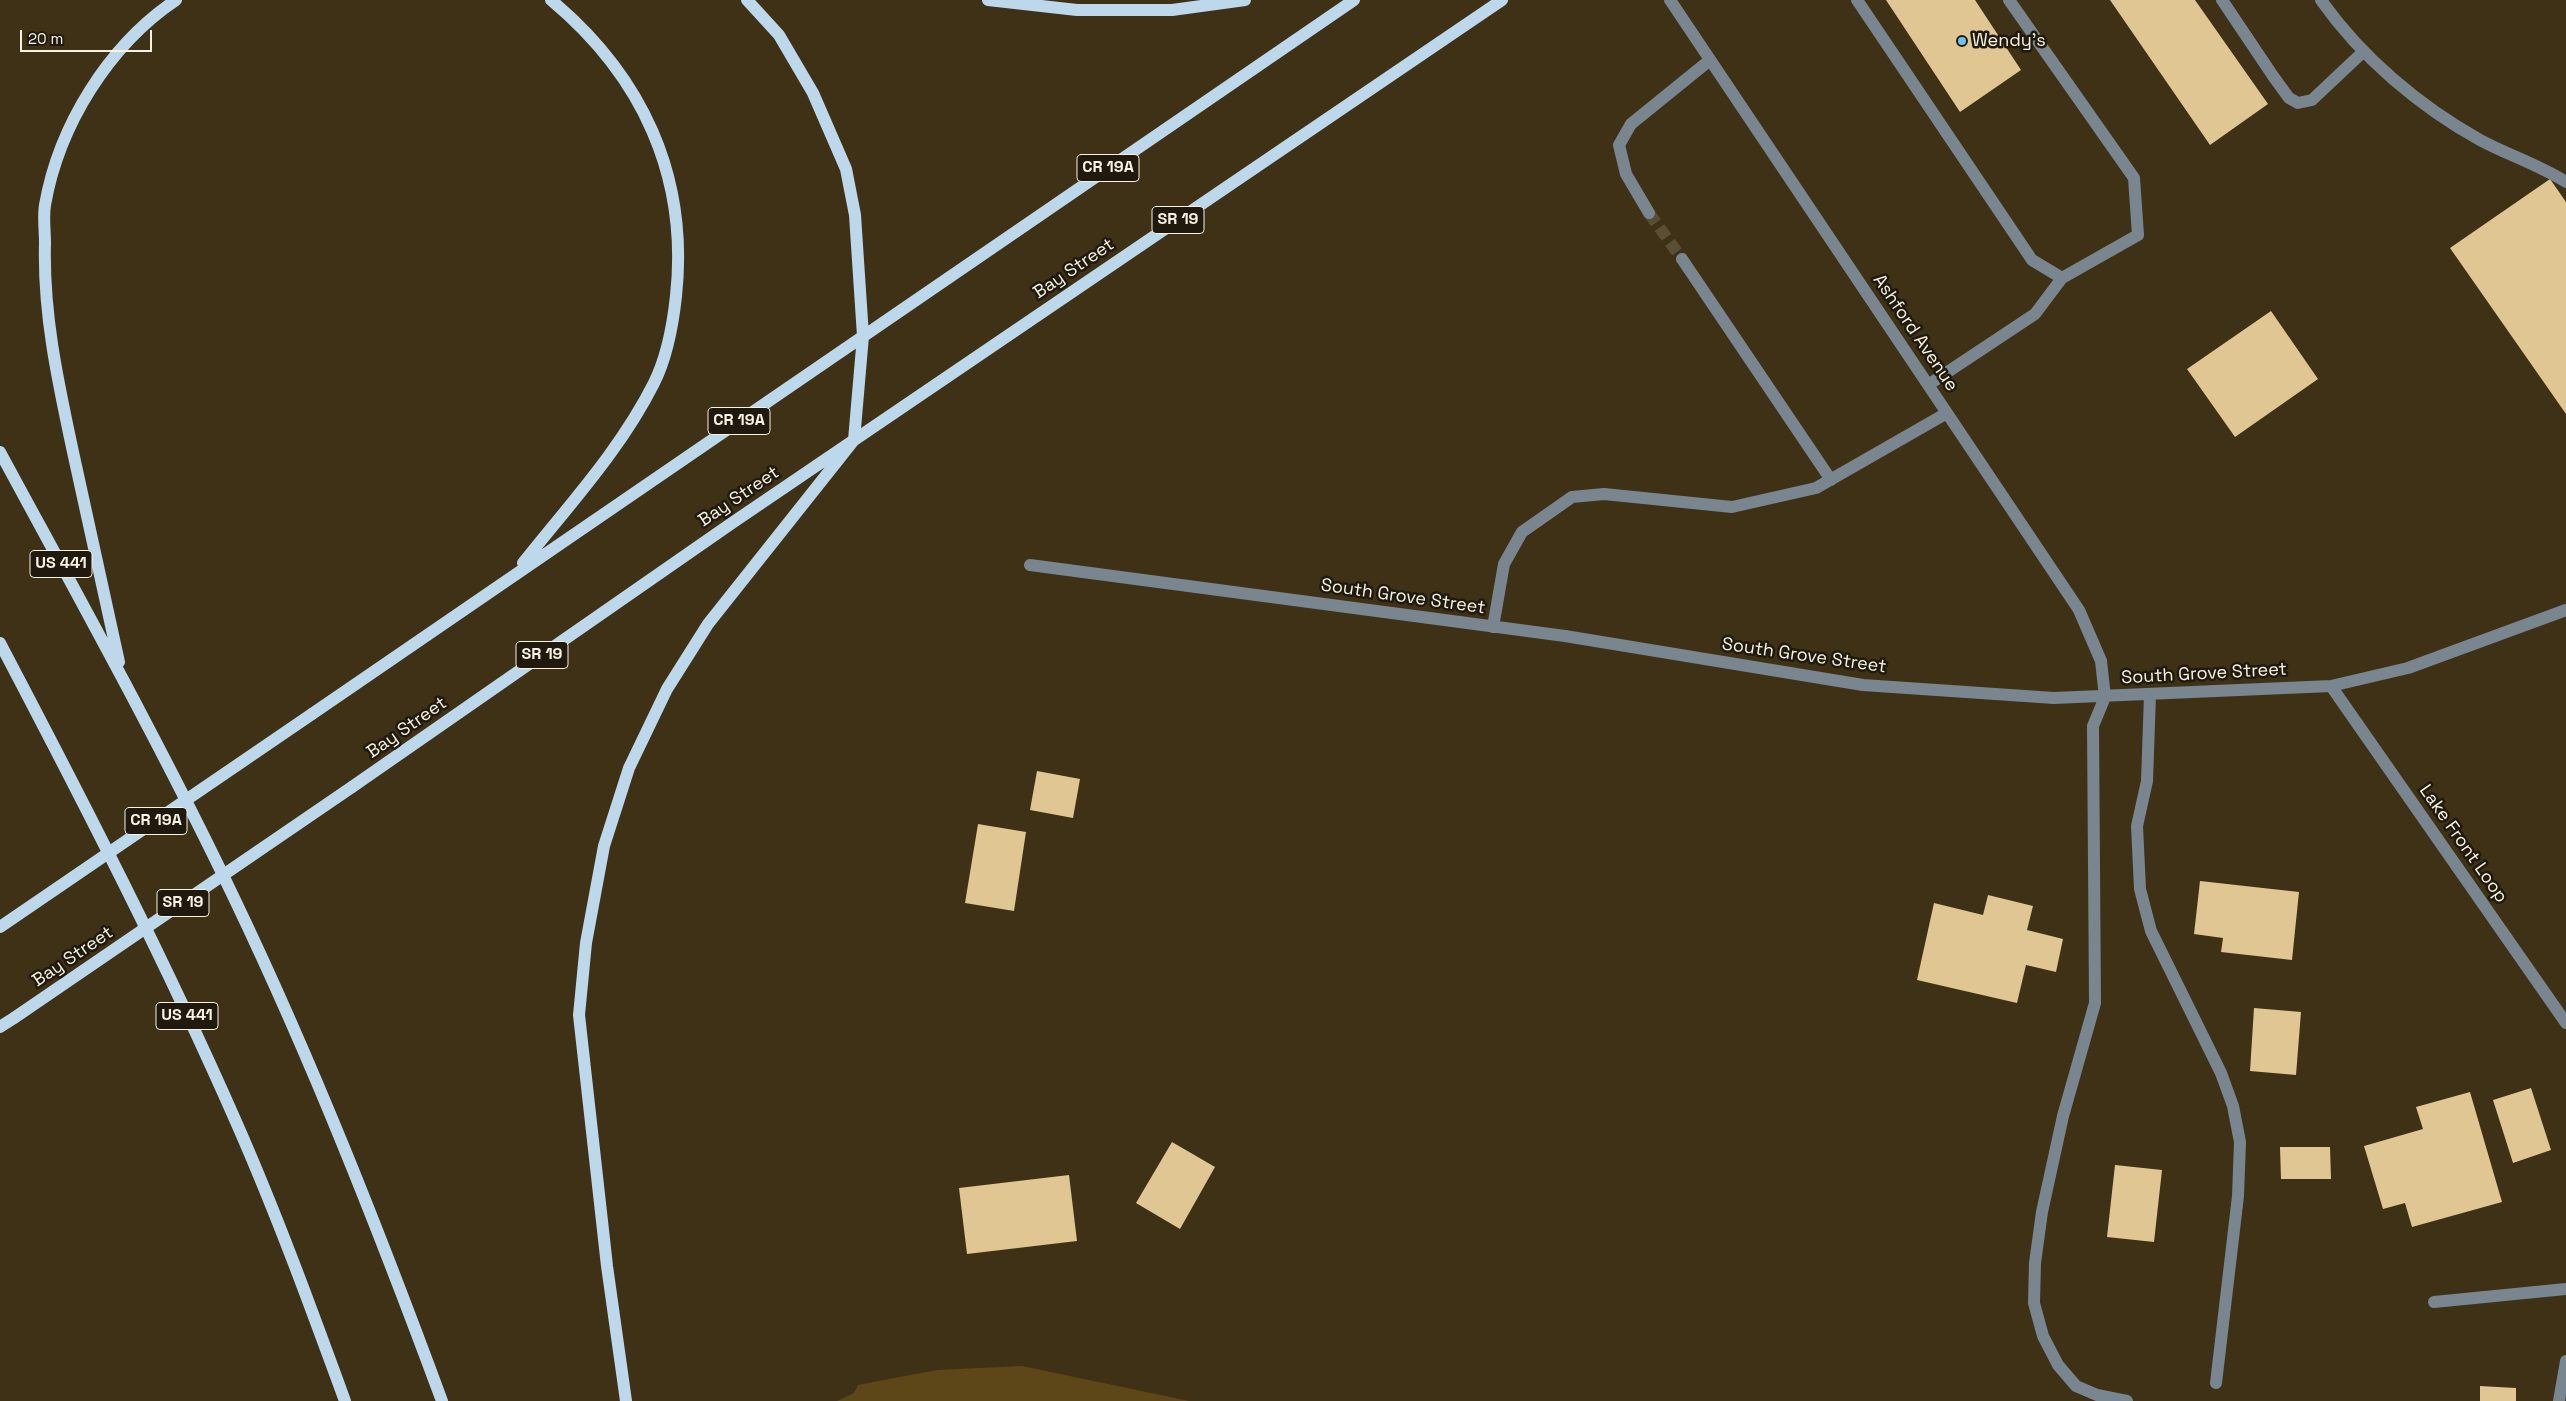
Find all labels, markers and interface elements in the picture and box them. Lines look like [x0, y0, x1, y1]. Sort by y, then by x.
scale bar [22, 20, 155, 52]
text: 20 m [28, 29, 63, 48]
place label: Wendy's [1972, 30, 2046, 52]
marker: Wendy's [1956, 35, 1968, 47]
road number: CR 19A [1077, 154, 1139, 182]
road number: SR 19 [1152, 206, 1204, 234]
street label: Bay Street [1030, 234, 1118, 304]
street label: Ashford Avenue [1868, 270, 1962, 396]
road number: CR 19A [708, 408, 770, 434]
street label: Bay Street [695, 462, 783, 532]
road number: US 441 [30, 550, 92, 578]
street label: South Grove Street [1319, 575, 1487, 619]
street label: South Grove Street [1720, 634, 1888, 678]
road number: SR 19 [516, 642, 568, 668]
street label: South Grove Street [2121, 659, 2287, 689]
street label: Bay Street [363, 693, 451, 763]
street label: Lake Front Loop [2414, 781, 2512, 907]
road number: CR 19A [125, 808, 187, 834]
road number: SR 19 [157, 890, 209, 916]
street label: Bay Street [29, 922, 117, 992]
road number: US 441 [156, 1002, 218, 1030]

